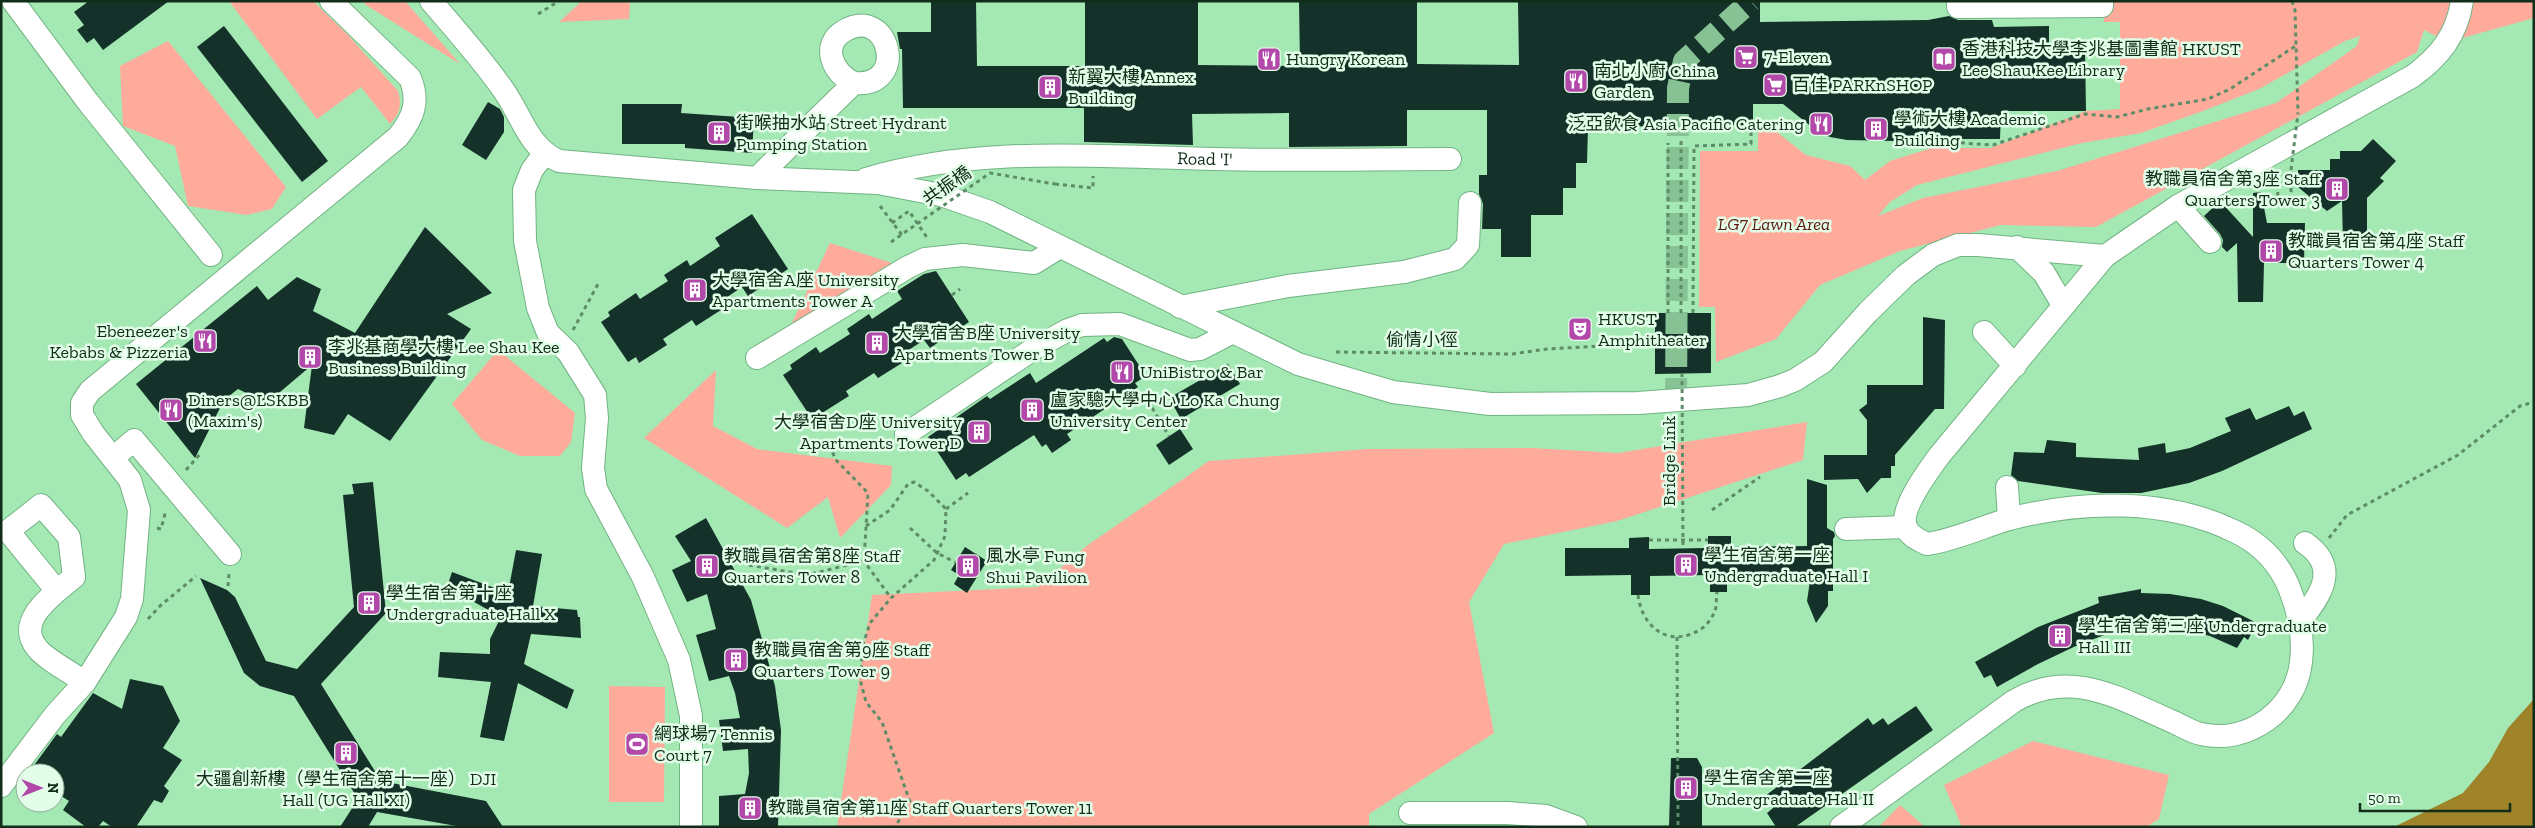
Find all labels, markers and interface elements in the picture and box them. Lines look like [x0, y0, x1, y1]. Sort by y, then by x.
place label: 香港科技大學李兆基圖書館 HKUST Lee Shau Kee Library [1962, 38, 2241, 81]
supermarket icon: 7-Eleven [1733, 44, 1759, 70]
restaurant icon: Hungry Korean [1256, 46, 1282, 72]
place label: 7-Eleven [1764, 46, 1830, 68]
library icon: 香港科技大學李兆基圖書館 HKUST Lee Shau Kee Library [1931, 46, 1957, 72]
place label: Hungry Korean [1286, 48, 1406, 70]
place label: 南北小廚 China Garden [1594, 60, 1716, 103]
place label: 新翼大樓 Annex Building [1068, 66, 1194, 109]
restaurant icon: 南北小廚 China Garden [1563, 68, 1589, 94]
supermarket icon: 百佳 PARKnSHOP [1762, 72, 1788, 98]
building icon: 新翼大樓 Annex Building [1037, 74, 1063, 100]
place label: 百佳 PARKnSHOP [1792, 74, 1932, 96]
place label: 學術大樓 Academic Building [1894, 108, 2046, 151]
restaurant icon: 泛亞飲食 Asia Pacific Catering [1808, 111, 1834, 137]
place label: 街喉抽水站 Street Hydrant Pumping Station [736, 112, 947, 155]
place label: 泛亞飲食 Asia Pacific Catering [1567, 113, 1804, 135]
building icon: 學術大樓 Academic Building [1863, 116, 1889, 142]
building icon: 街喉抽水站 Street Hydrant Pumping Station [706, 120, 732, 146]
street label: Road 'I' [1177, 147, 1233, 170]
street label: 共振橋 [919, 162, 975, 210]
place label: 教職員宿舍第3座 Staff Quarters Tower 3 [2145, 168, 2322, 211]
building icon: 教職員宿舍第3座 Staff Quarters Tower 3 [2324, 176, 2350, 202]
park label: LG7 Lawn Area [1718, 213, 1830, 235]
place label: 教職員宿舍第4座 Staff Quarters Tower 4 [2288, 230, 2466, 273]
building icon: 教職員宿舍第4座 Staff Quarters Tower 4 [2258, 238, 2284, 264]
place label: 大學宿舍A座 University Apartments Tower A [712, 269, 900, 312]
building icon: 大學宿舍A座 University Apartments Tower A [682, 277, 708, 303]
place label: HKUST Amphitheater [1598, 308, 1707, 351]
theatre icon: HKUST Amphitheater [1567, 316, 1593, 342]
place label: Ebeneezer's Kebabs & Pizzeria [49, 320, 188, 363]
place label: 大學宿舍B座 University Apartments Tower B [894, 322, 1081, 365]
restaurant icon: Ebeneezer's Kebabs & Pizzeria [192, 328, 218, 354]
street label: 偷情小徑 [1386, 329, 1458, 351]
building icon: 大學宿舍B座 University Apartments Tower B [864, 330, 890, 356]
place label: 李兆基商學大樓 Lee Shau Kee Business Building [328, 336, 560, 379]
building icon: 李兆基商學大樓 Lee Shau Kee Business Building [297, 344, 323, 370]
restaurant icon: UniBistro & Bar [1109, 359, 1135, 385]
place label: UniBistro & Bar [1140, 361, 1264, 383]
place label: Diners@LSKBB (Maxim's) [188, 389, 309, 432]
place label: 盧家驄大學中心 Lo Ka Chung University Center [1050, 389, 1280, 432]
restaurant icon: Diners@LSKBB (Maxim's) [158, 397, 184, 423]
building icon: 盧家驄大學中心 Lo Ka Chung University Center [1019, 397, 1045, 423]
place label: 大學宿舍D座 University Apartments Tower D [774, 411, 963, 454]
street label: Bridge Link [1658, 415, 1680, 506]
building icon: 大學宿舍D座 University Apartments Tower D [966, 419, 992, 445]
place label: 學生宿舍第一座 Undergraduate Hall I [1704, 544, 1868, 587]
place label: 教職員宿舍第8座 Staff Quarters Tower 8 [724, 545, 902, 588]
place label: 風水亭 Fung Shui Pavilion [986, 545, 1088, 588]
building icon: 學生宿舍第一座 Undergraduate Hall I [1673, 552, 1699, 578]
building icon: 教職員宿舍第8座 Staff Quarters Tower 8 [694, 553, 720, 579]
building icon: 風水亭 Fung Shui Pavilion [955, 553, 981, 579]
place label: 學生宿舍第十座 Undergraduate Hall X [386, 582, 556, 625]
building icon: 學生宿舍第十座 Undergraduate Hall X [356, 590, 382, 616]
place label: 學生宿舍第三座 Undergraduate Hall III [2078, 615, 2327, 658]
building icon: 學生宿舍第三座 Undergraduate Hall III [2047, 623, 2073, 649]
place label: 教職員宿舍第9座 Staff Quarters Tower 9 [754, 639, 932, 682]
building icon: 教職員宿舍第9座 Staff Quarters Tower 9 [723, 647, 749, 673]
place label: 網球場7 Tennis Court 7 [654, 723, 773, 766]
sports icon: 網球場7 Tennis Court 7 [624, 731, 650, 757]
building icon: 大疆創新樓（學生宿舍第十一座） DJI Hall (UG Hall XI) [333, 740, 359, 766]
north arrow [15, 763, 65, 813]
place label: 學生宿舍第二座 Undergraduate Hall II [1704, 767, 1874, 810]
place label: 大疆創新樓（學生宿舍第十一座） DJI Hall (UG Hall XI) [196, 768, 496, 811]
building icon: 學生宿舍第二座 Undergraduate Hall II [1673, 775, 1699, 801]
scale bar [2360, 780, 2510, 812]
text: N [44, 783, 61, 794]
text: 50 m [2368, 789, 2401, 807]
building icon: 教職員宿舍第11座 Staff Quarters Tower 11 [737, 795, 763, 821]
place label: 教職員宿舍第11座 Staff Quarters Tower 11 [768, 797, 1092, 819]

